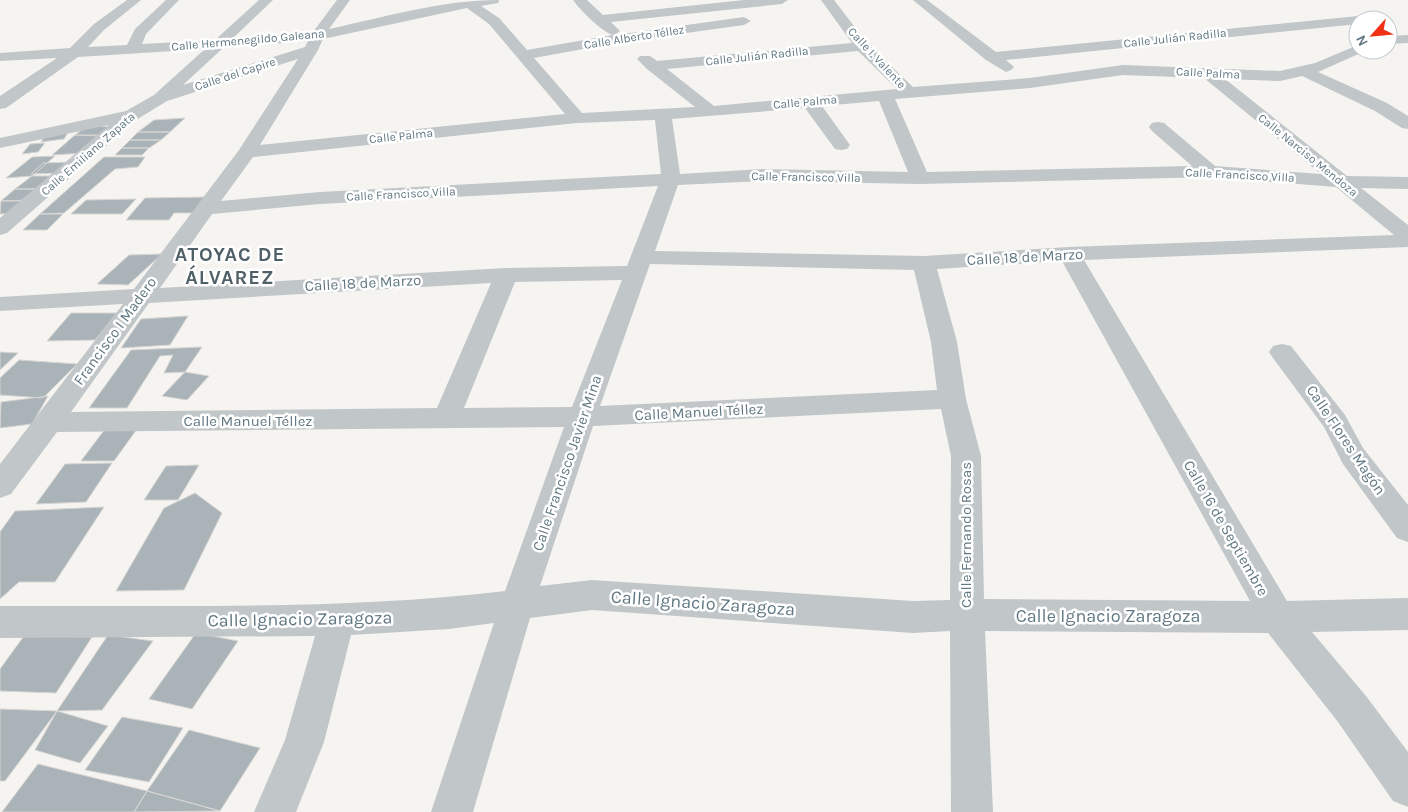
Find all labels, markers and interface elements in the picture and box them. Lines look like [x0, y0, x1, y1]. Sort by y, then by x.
north arrow [1348, 10, 1398, 60]
street label: Calle Alberto Téllez [583, 22, 685, 52]
street label: Calle I. Valente [845, 25, 909, 91]
street label: Calle Hermenegildo Galeana [171, 26, 325, 54]
street label: Calle Julián Radilla [1123, 26, 1227, 50]
text: N [1352, 32, 1372, 49]
street label: Calle Julián Radilla [705, 44, 809, 68]
street label: Calle del Capire [193, 54, 277, 94]
street label: Calle Palma [1176, 64, 1240, 82]
street label: Calle Palma [772, 92, 838, 112]
street label: Calle Emiliano Zapata [38, 109, 138, 199]
street label: Calle Narciso Mendoza [1255, 111, 1361, 199]
street label: Calle Palma [368, 126, 434, 146]
street label: Calle Francisco Villa [1185, 165, 1295, 185]
street label: Calle Francisco Villa [751, 169, 861, 185]
street label: Calle Francisco Villa [346, 184, 456, 204]
district label: ATOYAC DE ÁLVAREZ [175, 243, 285, 289]
street label: Calle 18 de Marzo [966, 245, 1084, 269]
street label: Calle 18 de Marzo [304, 271, 422, 295]
street label: Francisco I Madero [70, 273, 160, 389]
street label: Calle Francisco Javier Mina [528, 373, 606, 553]
street label: Calle Flores Magón [1303, 382, 1389, 498]
street label: Calle Manuel Téllez [634, 400, 764, 424]
street label: Calle Manuel Téllez [184, 412, 312, 430]
street label: Calle 16 de Septiembre [1180, 457, 1272, 599]
street label: Calle Fernando Rosas [957, 462, 975, 608]
street label: Calle Ignacio Zaragoza [610, 586, 796, 620]
street label: Calle Ignacio Zaragoza [1016, 605, 1200, 627]
street label: Calle Ignacio Zaragoza [207, 606, 393, 632]

